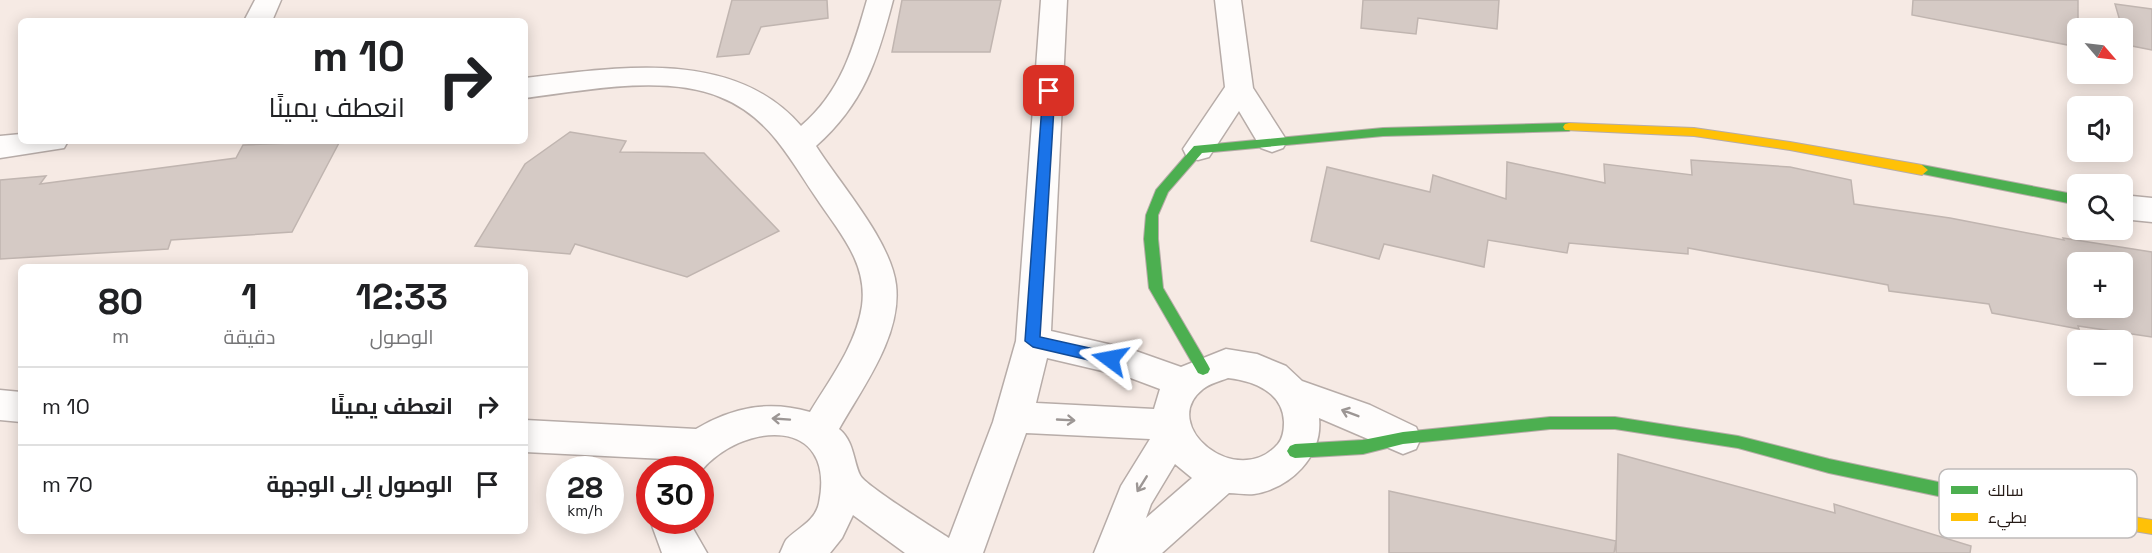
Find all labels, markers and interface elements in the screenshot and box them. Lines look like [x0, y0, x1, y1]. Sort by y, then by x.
north arrow [2067, 18, 2133, 84]
map controls [2067, 18, 2133, 396]
text: 10 m [312, 30, 405, 83]
icon: right [426, 42, 504, 120]
pin [1023, 65, 1074, 116]
icon: arrive [1032, 74, 1065, 107]
text: انعطف يمينًا [268, 90, 405, 125]
button: sound [2067, 96, 2133, 162]
button: search [2067, 174, 2133, 240]
button: + [2067, 252, 2133, 318]
text: 1 [241, 274, 258, 320]
text: 12:33 [356, 274, 448, 320]
text: 80 [98, 279, 143, 325]
text: m [112, 323, 129, 349]
text: دقيقة [223, 324, 275, 350]
text: الوصول [370, 324, 434, 350]
position arrow [1078, 327, 1142, 391]
button: − [2067, 330, 2133, 396]
icon: right [471, 390, 504, 423]
text: 10 m [42, 392, 90, 420]
text: انعطف يمينًا [330, 392, 453, 420]
one-way arrow [1341, 407, 1359, 418]
one-way arrow [772, 414, 791, 425]
one-way arrow [1056, 415, 1075, 426]
speed limit sign: 30 [636, 456, 714, 534]
icon: arrive [471, 468, 504, 501]
text: 28 [567, 468, 603, 507]
legend [1939, 469, 2137, 538]
text: 70 m [42, 470, 93, 498]
text: الوصول إلى الوجهة [267, 470, 453, 498]
one-way arrow [1136, 475, 1149, 492]
text: سالك [1988, 480, 2023, 501]
text: km/h [567, 501, 603, 520]
text: بطيء [1988, 507, 2027, 531]

